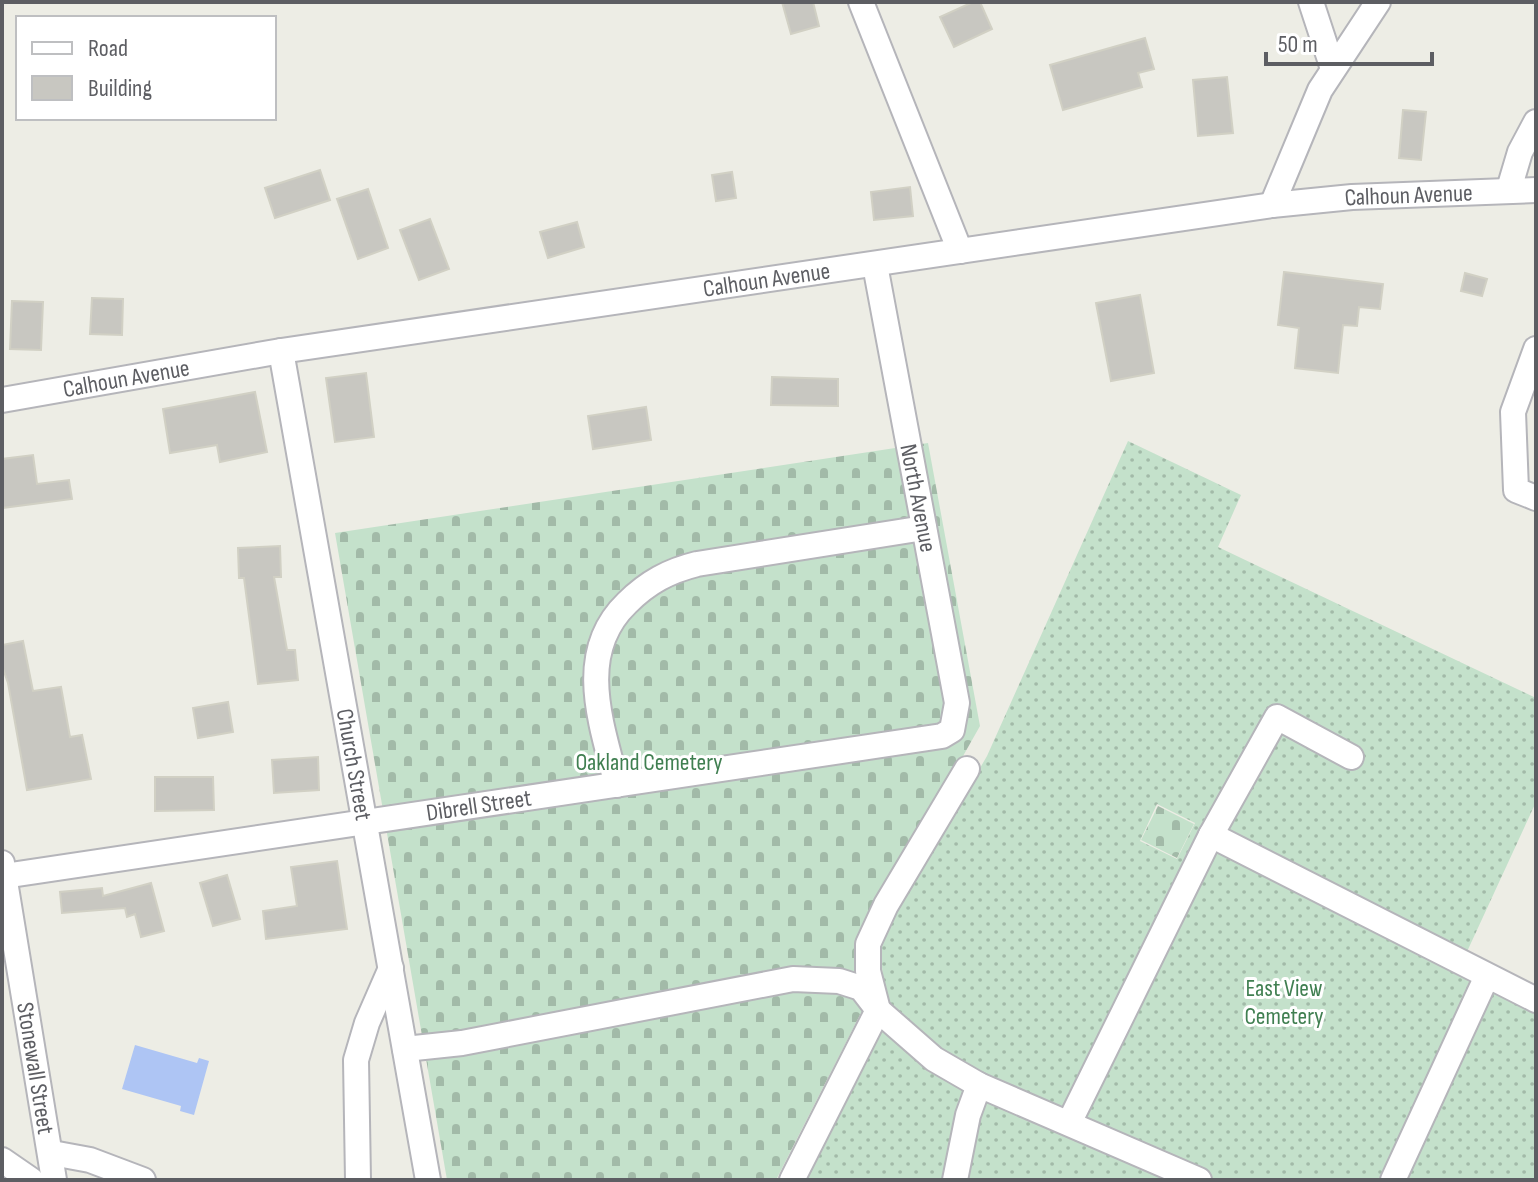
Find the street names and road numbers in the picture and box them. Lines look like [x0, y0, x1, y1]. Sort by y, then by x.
street label: Calhoun Avenue [1343, 178, 1473, 212]
street label: Calhoun Avenue [701, 256, 832, 303]
street label: Calhoun Avenue [61, 353, 192, 404]
street label: North Avenue [893, 442, 943, 554]
street label: Church Street [330, 706, 378, 823]
street label: Dibrell Street [424, 783, 533, 827]
street label: Stonewall Street [11, 1000, 61, 1136]

